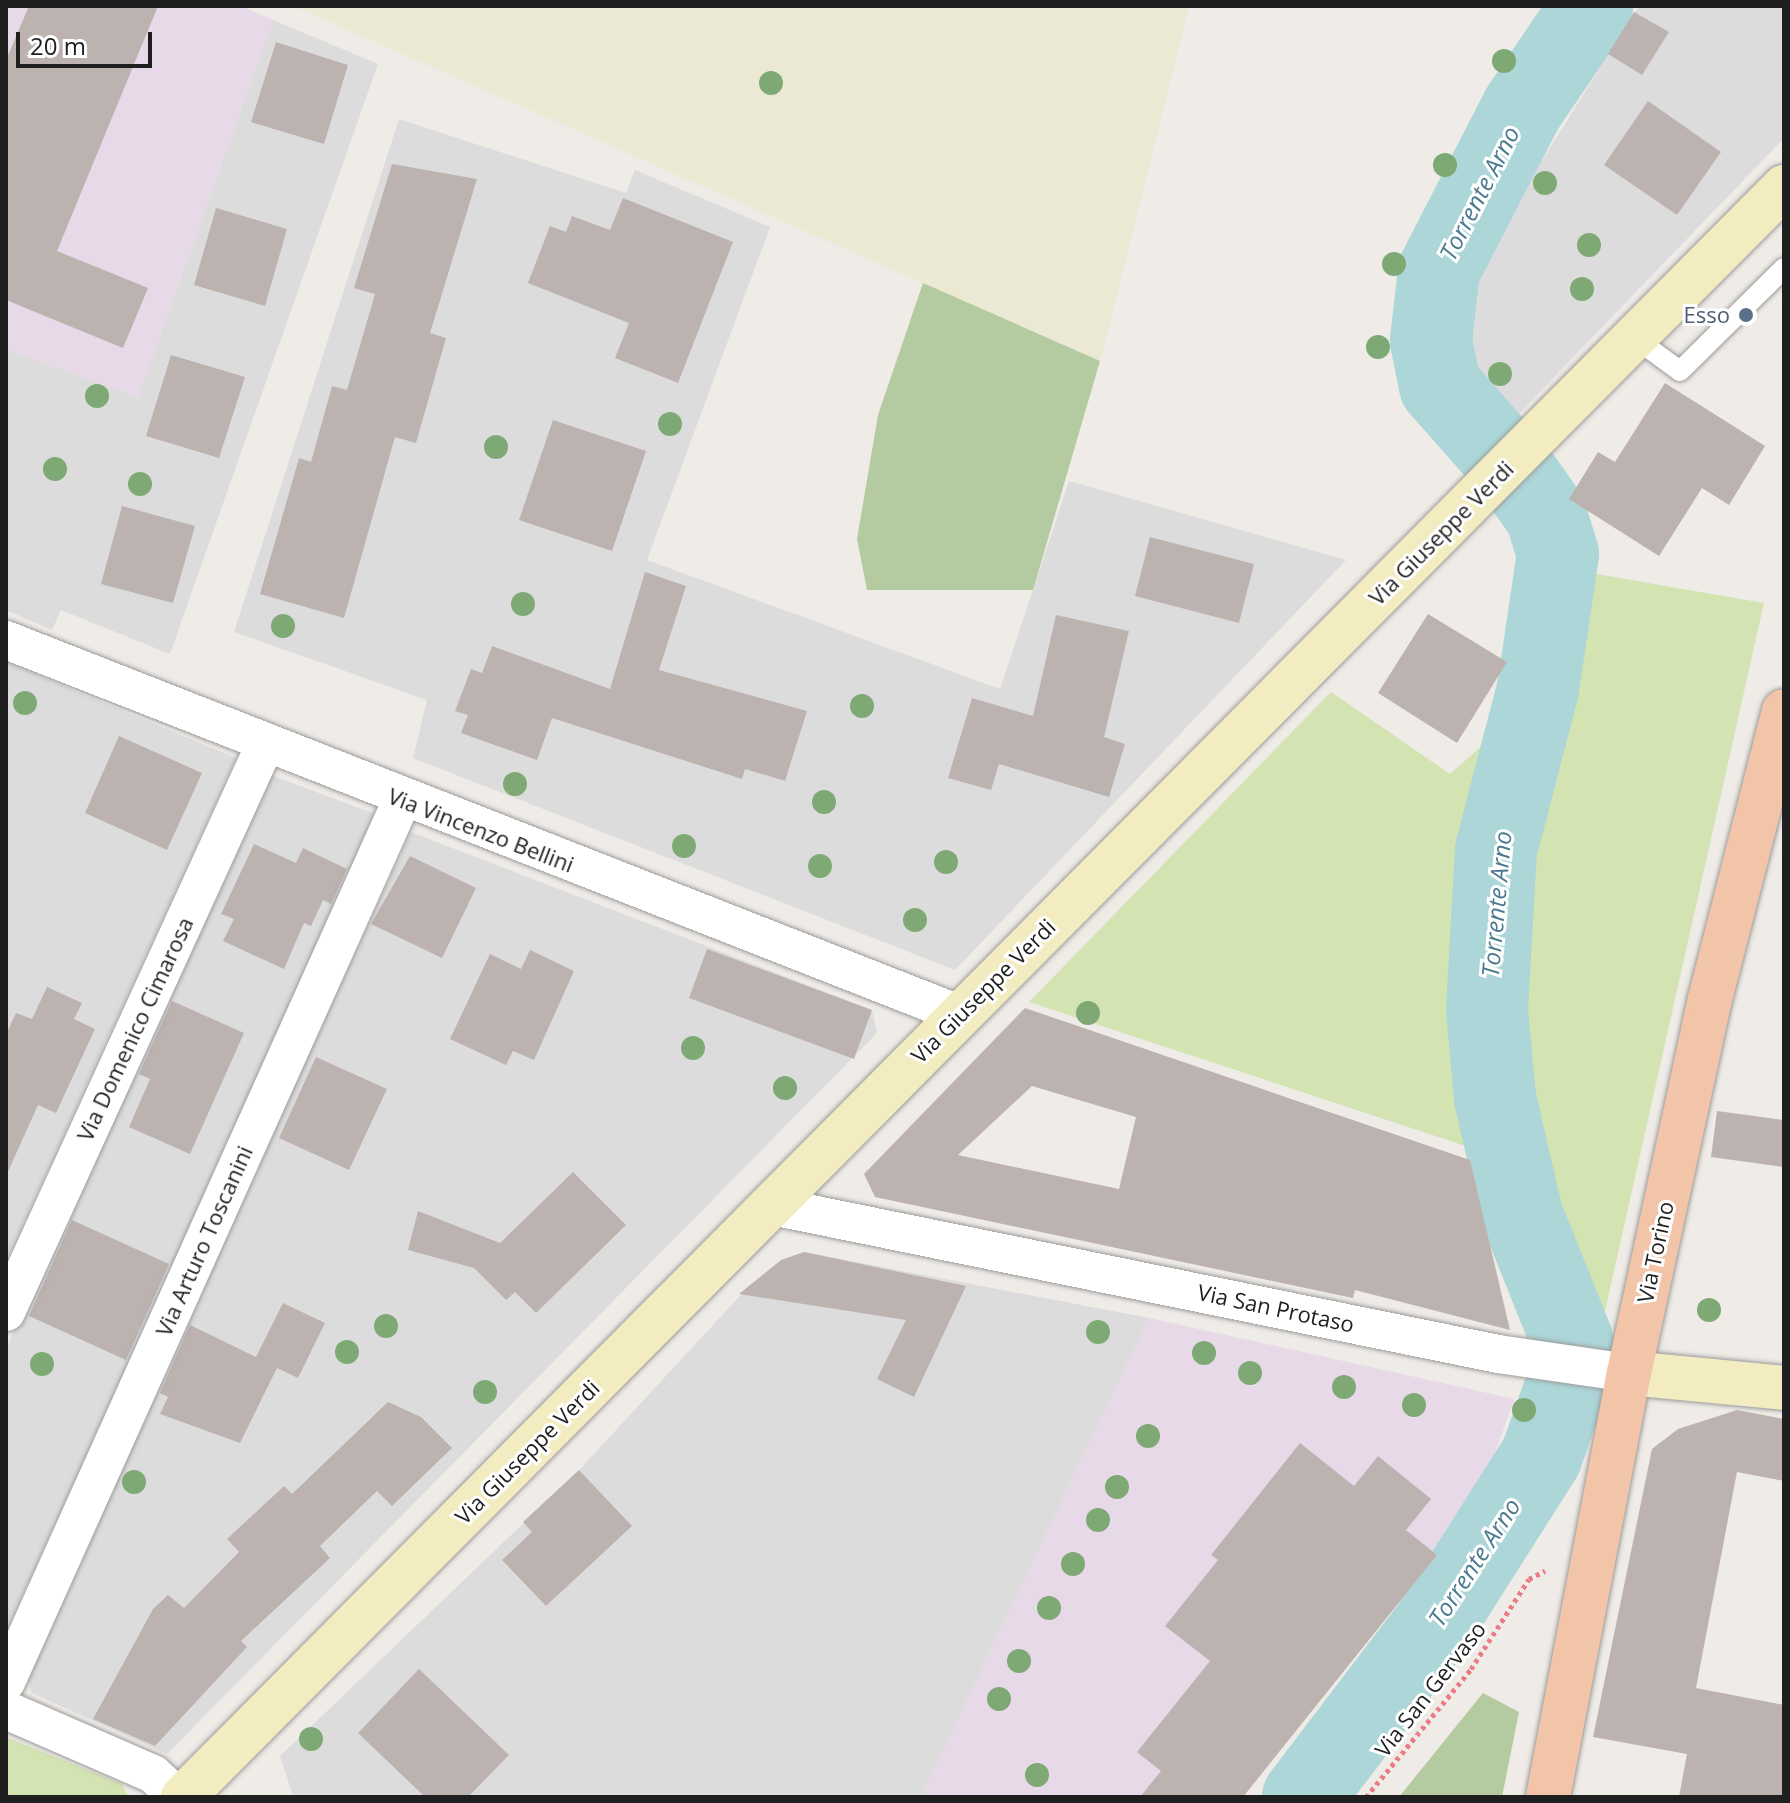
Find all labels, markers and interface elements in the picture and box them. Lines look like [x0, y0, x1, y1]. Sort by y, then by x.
scale bar [20, 16, 156, 66]
text: 20 m [30, 29, 86, 62]
water label: Torrente Arno [1433, 121, 1525, 265]
place label: Esso [1684, 302, 1730, 328]
marker: Esso [1737, 306, 1755, 324]
street label: Via Giuseppe Verdi [1363, 455, 1519, 611]
street label: Via Vincenzo Bellini [384, 782, 578, 878]
water label: Torrente Arno [1475, 830, 1517, 978]
street label: Via Domenico Cimarosa [71, 913, 199, 1145]
street label: Via Giuseppe Verdi [905, 913, 1061, 1069]
street label: Via Arturo Toscanini [150, 1142, 258, 1340]
street label: Via Torino [1631, 1199, 1679, 1305]
street label: Via San Protaso [1195, 1279, 1357, 1337]
street label: Via Giuseppe Verdi [449, 1374, 605, 1530]
water label: Torrente Arno [1422, 1493, 1526, 1631]
street label: Via San Gervaso [1369, 1616, 1491, 1762]

